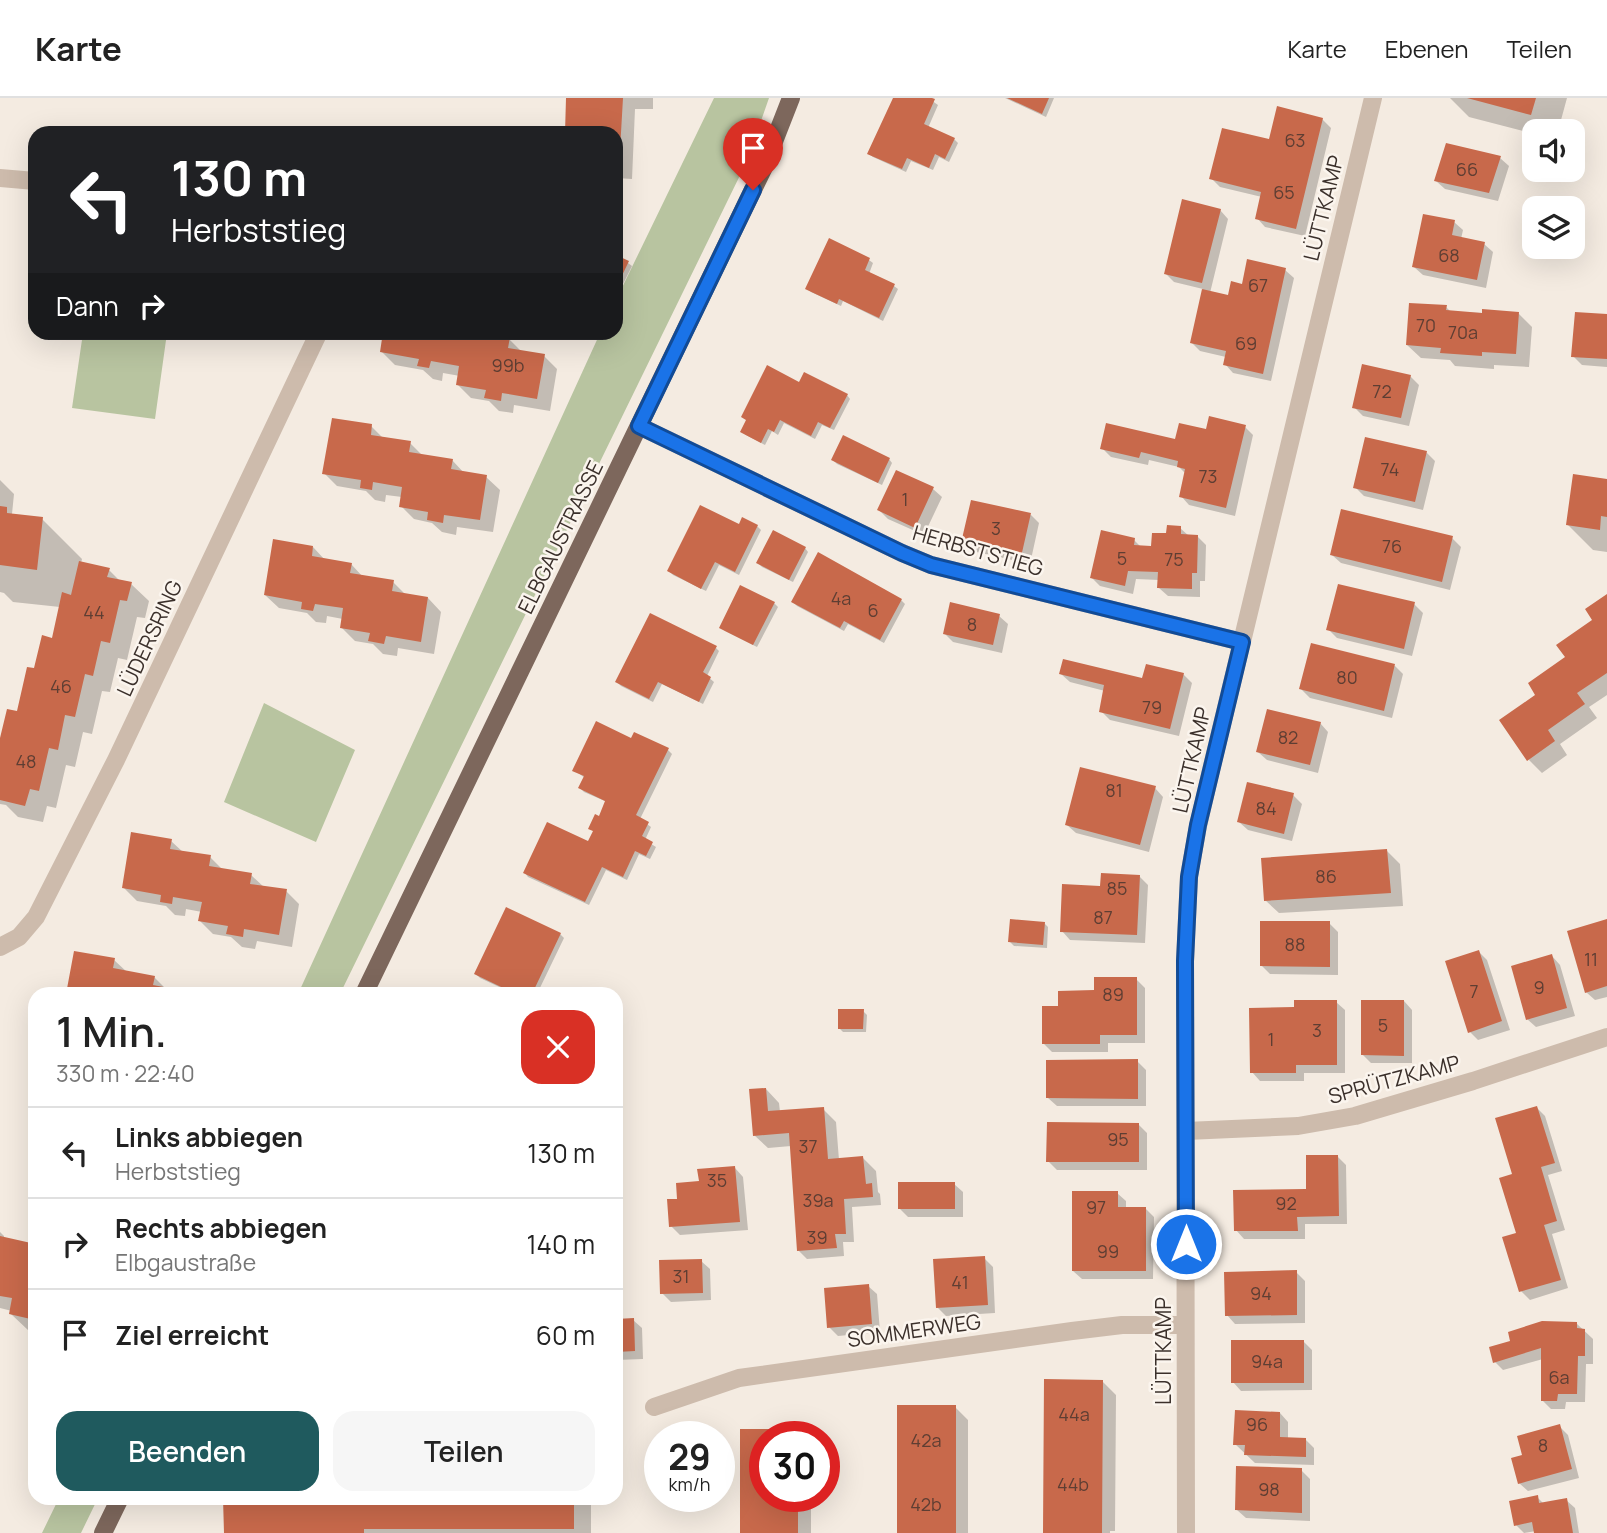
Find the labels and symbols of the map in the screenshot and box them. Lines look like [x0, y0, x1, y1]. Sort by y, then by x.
pin [723, 118, 783, 190]
house number: 63 [1284, 128, 1306, 152]
street label: LÜTTKAMP [1296, 152, 1350, 264]
house number: 66 [1456, 157, 1478, 181]
house number: 65 [1273, 180, 1295, 204]
house number: 68 [1438, 243, 1460, 267]
house number: 67 [1248, 273, 1268, 297]
house number: 70 [1416, 313, 1436, 337]
house number: 70a [1448, 320, 1478, 344]
house number: 69 [1235, 331, 1257, 355]
house number: 99b [492, 353, 525, 377]
house number: 72 [1372, 379, 1392, 403]
street label: ELBGAUSTRASSE [511, 456, 609, 618]
house number: 74 [1381, 457, 1399, 481]
house number: 73 [1199, 464, 1218, 488]
house number: 1 [901, 487, 909, 511]
house number: 3 [991, 516, 1001, 540]
street label: HERBSTSTIEG [910, 518, 1047, 582]
house number: 76 [1382, 534, 1402, 558]
house number: 5 [1117, 546, 1127, 570]
house number: 75 [1164, 547, 1184, 571]
street label: LÜDERSRING [110, 575, 188, 701]
house number: 4a [831, 586, 851, 610]
house number: 6 [867, 598, 879, 622]
house number: 44 [83, 600, 105, 624]
house number: 8 [967, 612, 977, 636]
house number: 80 [1336, 665, 1358, 689]
house number: 46 [50, 674, 72, 698]
house number: 79 [1142, 695, 1162, 719]
street label: LÜTTKAMP [1165, 704, 1217, 816]
house number: 82 [1278, 725, 1298, 749]
house number: 48 [15, 749, 37, 773]
house number: 81 [1105, 778, 1123, 802]
house number: 84 [1255, 796, 1277, 820]
house number: 86 [1315, 864, 1337, 888]
house number: 85 [1107, 876, 1127, 900]
house number: 87 [1093, 905, 1113, 929]
house number: 88 [1285, 932, 1305, 956]
house number: 11 [1584, 947, 1598, 971]
house number: 9 [1533, 975, 1545, 999]
house number: 7 [1469, 979, 1479, 1003]
house number: 89 [1102, 982, 1124, 1006]
house number: 5 [1378, 1013, 1388, 1037]
house number: 3 [1312, 1018, 1322, 1042]
house number: 1 [1267, 1027, 1275, 1051]
street label: SPRÜTZKAMP [1325, 1048, 1463, 1110]
house number: 95 [1107, 1127, 1129, 1151]
house number: 37 [799, 1134, 818, 1158]
house number: 35 [707, 1168, 727, 1192]
house number: 39a [802, 1188, 834, 1212]
house number: 92 [1275, 1191, 1297, 1215]
house number: 97 [1086, 1195, 1106, 1219]
position arrow [1149, 1207, 1223, 1281]
house number: 39 [806, 1225, 828, 1249]
house number: 99 [1097, 1239, 1119, 1263]
house number: 31 [673, 1264, 689, 1288]
house number: 41 [951, 1270, 969, 1294]
house number: 94 [1250, 1281, 1272, 1305]
street label: LÜTTKAMP [1149, 1297, 1177, 1405]
street label: SOMMERWEG [845, 1307, 983, 1353]
house number: 94a [1251, 1349, 1283, 1373]
house number: 6a [1548, 1365, 1570, 1389]
house number: 44a [1058, 1402, 1090, 1426]
house number: 96 [1246, 1412, 1268, 1436]
speed limit sign: 30 [749, 1421, 840, 1512]
house number: 42a [911, 1428, 941, 1452]
house number: 8 [1538, 1433, 1548, 1457]
house number: 44b [1057, 1472, 1089, 1496]
house number: 98 [1258, 1477, 1280, 1501]
house number: 42b [910, 1492, 942, 1516]

